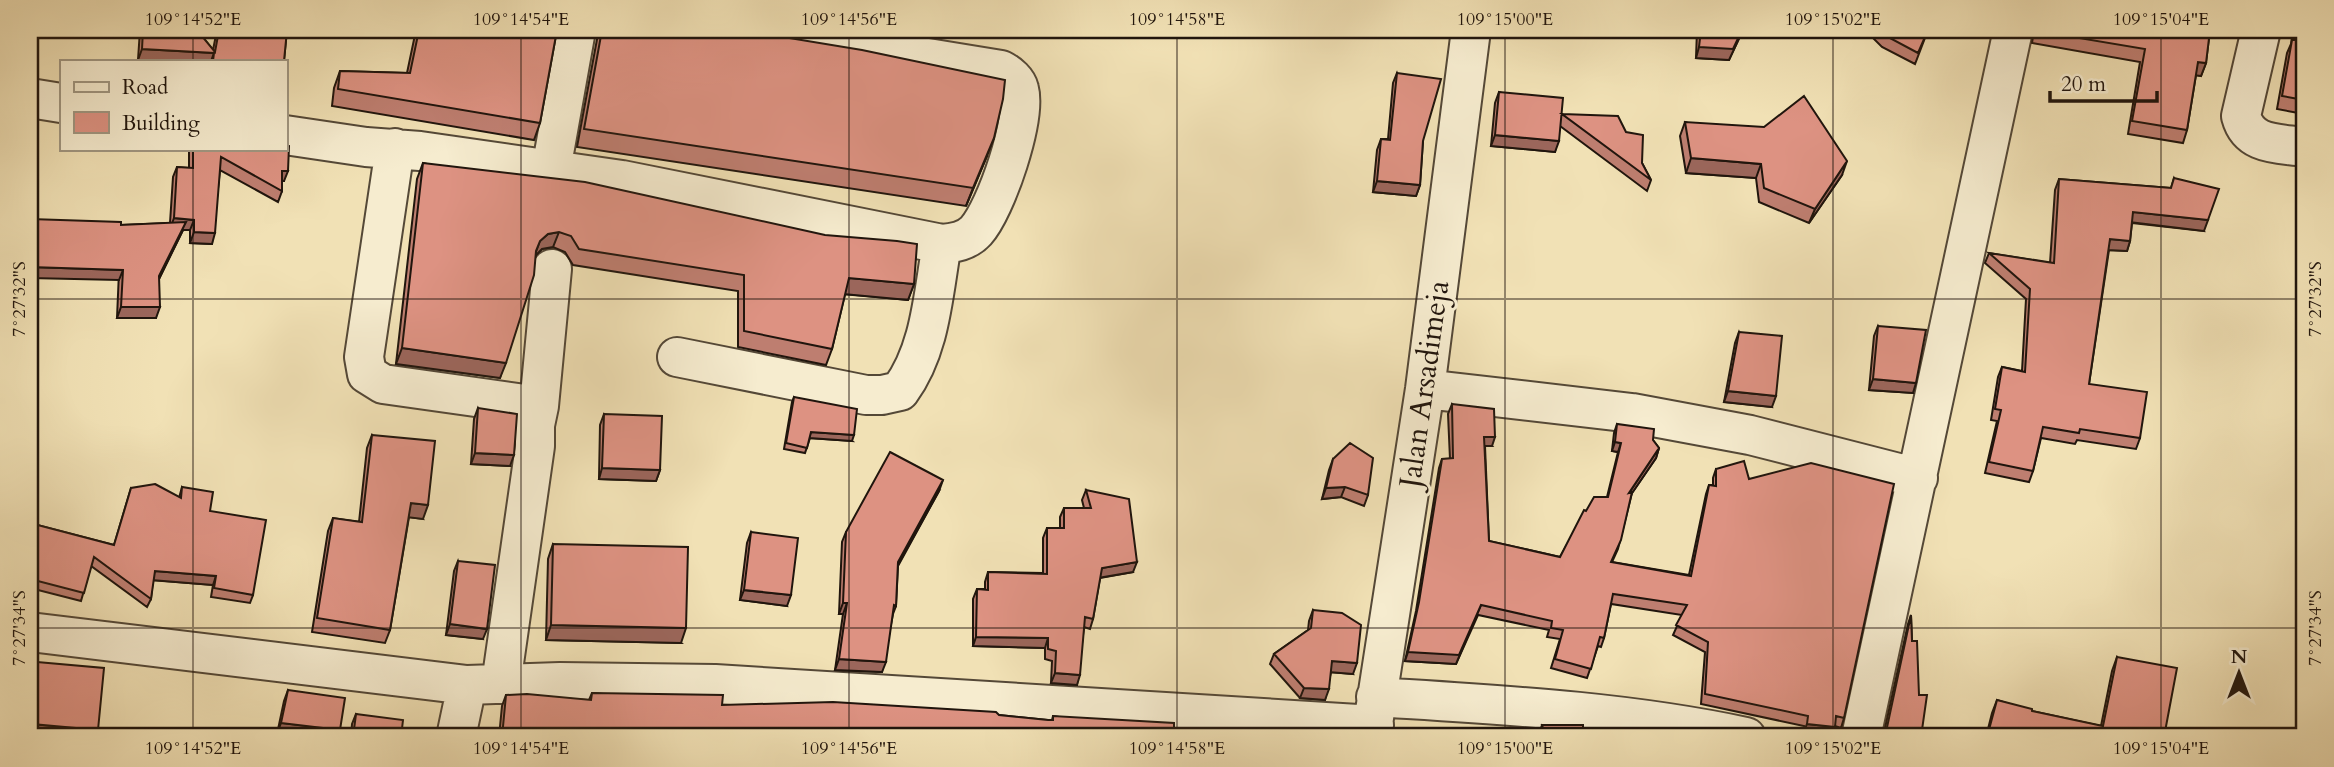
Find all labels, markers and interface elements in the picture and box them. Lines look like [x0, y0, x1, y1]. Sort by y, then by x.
text: 109°14'52"E [145, 7, 241, 32]
text: 109°14'54"E [473, 7, 569, 32]
text: 109°14'56"E [801, 7, 897, 32]
text: 109°14'58"E [1129, 7, 1225, 32]
text: 109°15'00"E [1457, 7, 1553, 32]
text: 109°15'02"E [1785, 7, 1881, 32]
text: 109°15'04"E [2113, 7, 2209, 32]
legend [60, 60, 287, 150]
scale bar [2050, 60, 2157, 104]
text: 20 m [2061, 70, 2106, 99]
text: Road [122, 73, 168, 102]
text: Building [122, 109, 200, 138]
text: 7°27'32"S [7, 261, 32, 337]
text: 7°27'32"S [2303, 261, 2328, 337]
street label: Jalan Arsadimeja [1389, 278, 1459, 494]
text: 7°27'34"S [7, 590, 32, 666]
text: 7°27'34"S [2303, 590, 2328, 666]
north arrow [2204, 638, 2274, 708]
text: N [2231, 644, 2248, 670]
text: 109°14'52"E [145, 736, 241, 761]
text: 109°14'54"E [473, 736, 569, 761]
text: 109°14'56"E [801, 736, 897, 761]
text: 109°14'58"E [1129, 736, 1225, 761]
text: 109°15'00"E [1457, 736, 1553, 761]
text: 109°15'02"E [1785, 736, 1881, 761]
text: 109°15'04"E [2113, 736, 2209, 761]

